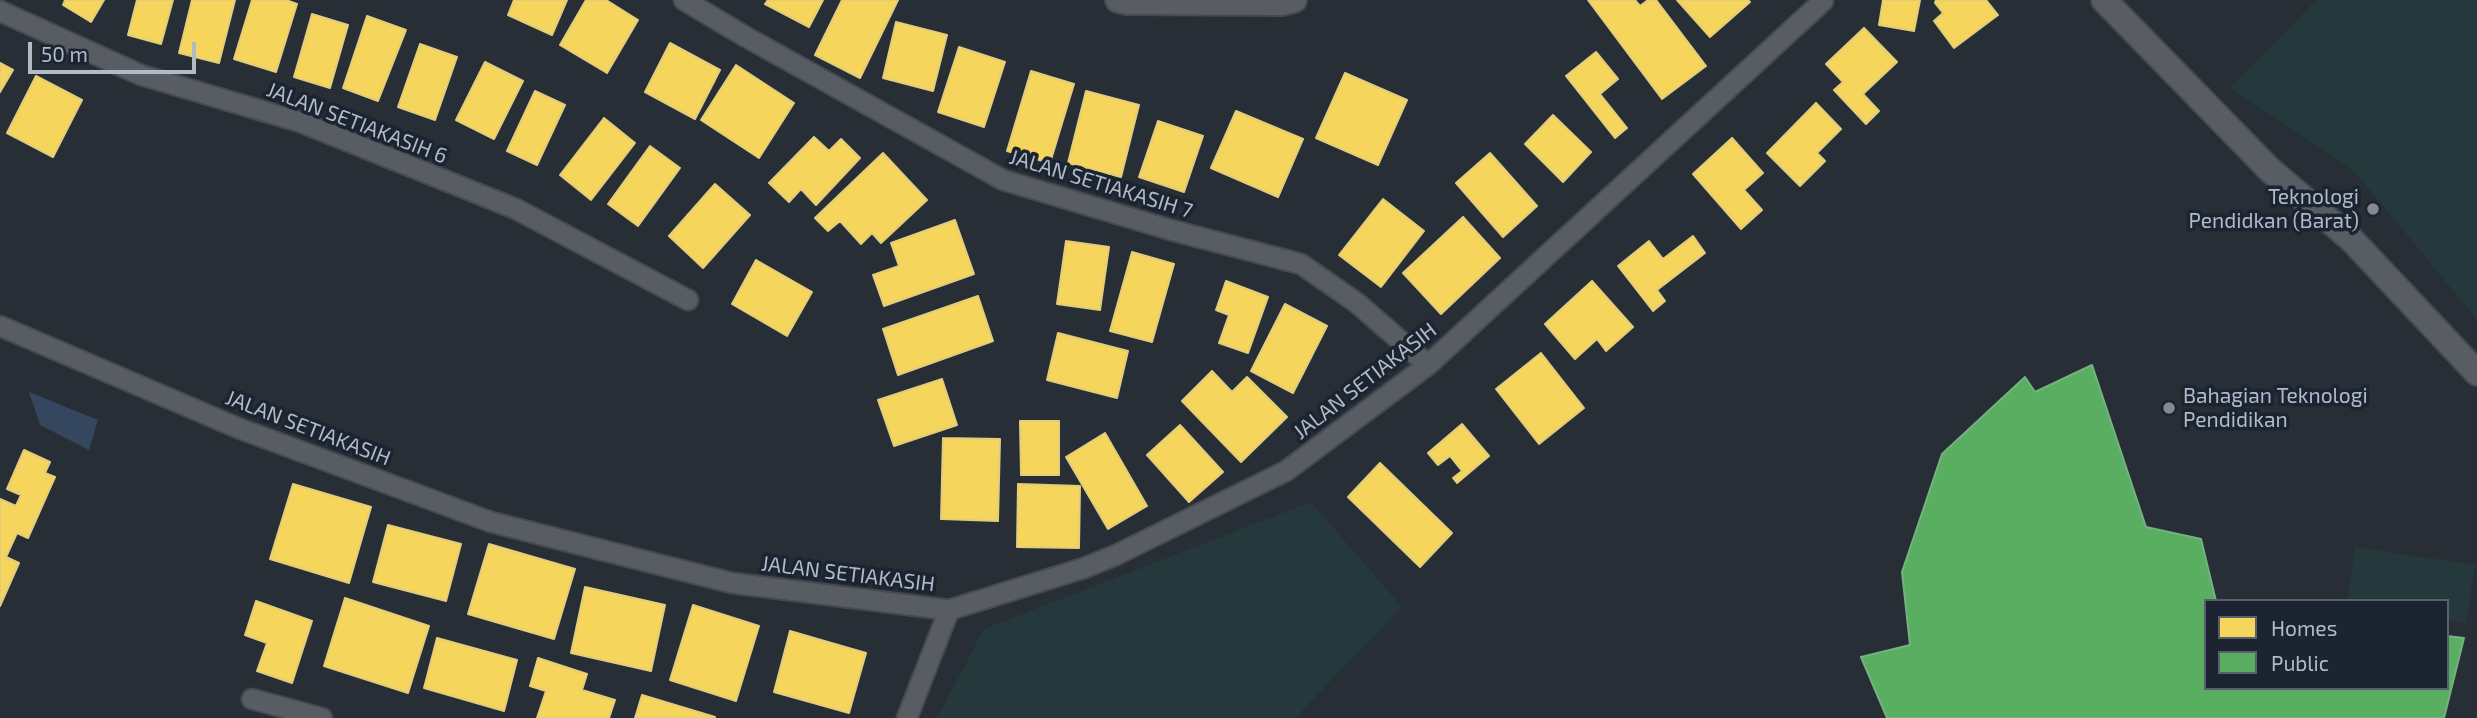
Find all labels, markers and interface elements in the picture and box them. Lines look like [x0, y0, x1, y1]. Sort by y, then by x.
scale bar [32, 28, 200, 72]
text: 50 m [41, 41, 88, 66]
street label: JALAN SETIAKASIH 6 [263, 77, 451, 169]
street label: JALAN SETIAKASIH 7 [1006, 144, 1196, 224]
place label: Teknologi Pendidkan (Barat) [2188, 184, 2359, 234]
marker: Teknologi Pendidkan (Barat) [2365, 201, 2381, 217]
street label: JALAN SETIAKASIH [1288, 317, 1442, 445]
place label: Bahagian Teknologi Pendidikan [2183, 383, 2368, 433]
street label: JALAN SETIAKASIH [222, 385, 394, 471]
marker: Bahagian Teknologi Pendidikan [2161, 400, 2177, 416]
street label: JALAN SETIAKASIH [760, 551, 936, 597]
legend [2204, 599, 2449, 690]
text: Homes [2271, 615, 2337, 640]
text: Public [2271, 650, 2329, 675]

